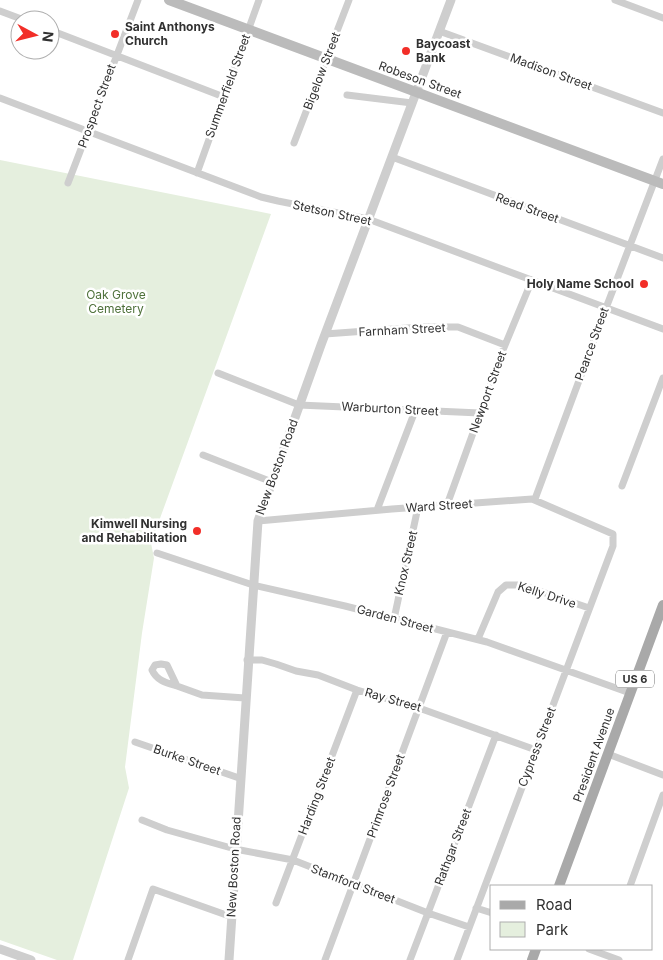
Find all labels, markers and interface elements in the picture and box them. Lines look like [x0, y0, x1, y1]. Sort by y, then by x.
north arrow [10, 10, 60, 60]
place label: Saint Anthonys Church [125, 19, 215, 48]
marker: Saint Anthonys Church [109, 28, 121, 40]
text: N [39, 30, 57, 43]
street label: Bigelow Street [300, 30, 343, 112]
street label: Summerfield Street [202, 32, 253, 140]
place label: Baycoast Bank [416, 36, 471, 65]
marker: Baycoast Bank [400, 45, 412, 57]
street label: Madison Street [508, 50, 594, 93]
street label: Robeson Street [377, 58, 464, 101]
street label: Prospect Street [74, 62, 119, 150]
street label: Read Street [494, 189, 561, 226]
street label: Stetson Street [291, 197, 373, 228]
place label: Holy Name School [527, 276, 634, 291]
marker: Holy Name School [638, 278, 650, 290]
park label: Oak Grove Cemetery [86, 287, 146, 316]
street label: Pearce Street [571, 305, 612, 383]
street label: Farnham Street [358, 320, 446, 339]
street label: Newport Street [466, 349, 509, 435]
street label: Warburton Street [341, 398, 439, 419]
street label: New Boston Road [252, 417, 301, 517]
street label: Ward Street [405, 496, 473, 515]
place label: Kimwell Nursing and Rehabilitation [82, 516, 187, 545]
marker: Kimwell Nursing and Rehabilitation [191, 525, 203, 537]
street label: Knox Street [391, 529, 420, 597]
street label: Kelly Drive [516, 578, 578, 611]
street label: Garden Street [355, 601, 435, 636]
road number: US 6 [616, 671, 654, 688]
street label: Ray Street [363, 684, 423, 715]
street label: Cypress Street [514, 705, 559, 789]
street label: President Avenue [570, 706, 618, 804]
street label: Burke Street [152, 741, 223, 778]
street label: Primrose Street [363, 752, 408, 840]
street label: Harding Street [295, 755, 338, 837]
street label: Rathgar Street [431, 806, 474, 887]
street label: New Boston Road [223, 816, 244, 918]
street label: Stamford Street [309, 861, 398, 907]
legend [490, 885, 653, 950]
text: Road [536, 895, 572, 914]
text: Park [536, 920, 569, 939]

